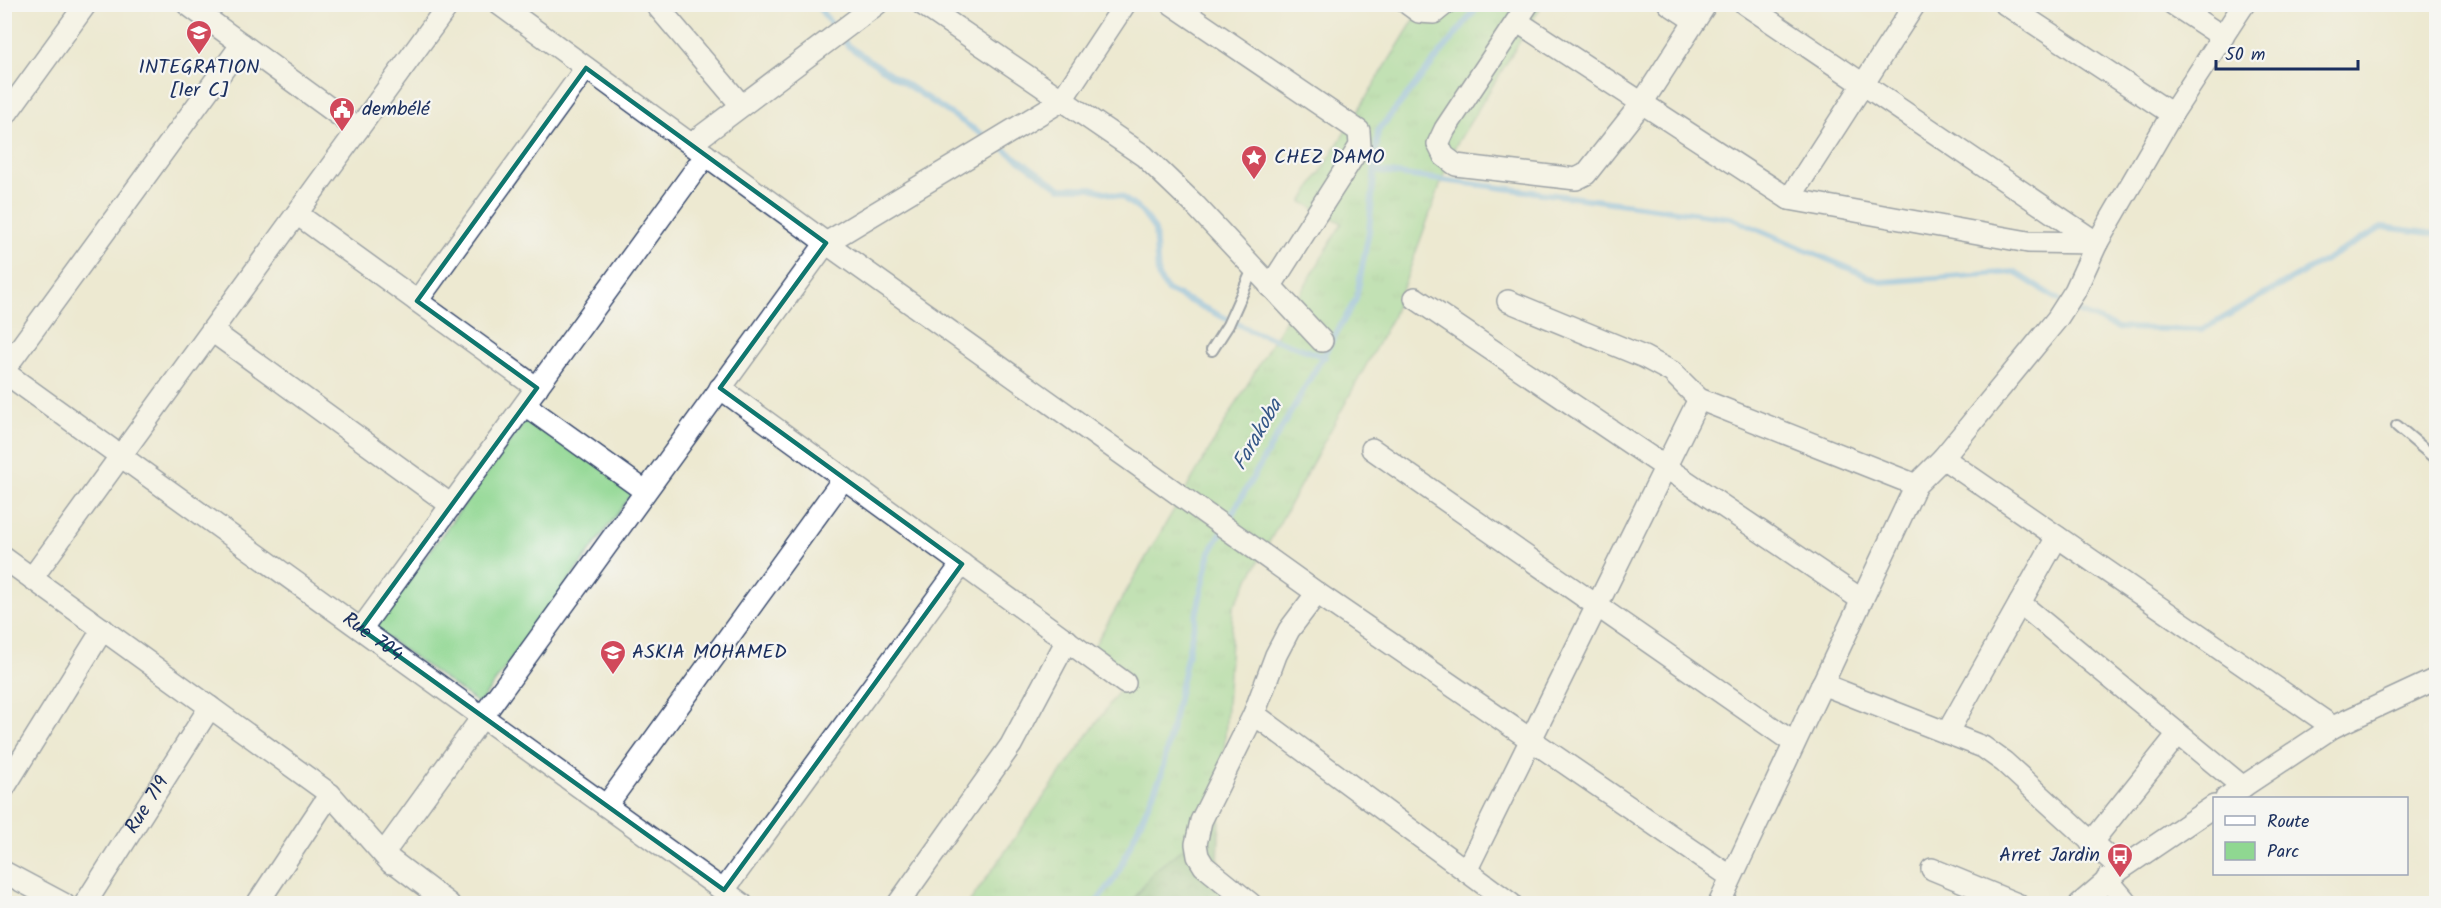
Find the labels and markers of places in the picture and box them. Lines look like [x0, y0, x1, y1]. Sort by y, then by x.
school or university icon: INTEGRATION [1er C] [184, 18, 214, 56]
place label: INTEGRATION [1er C] [139, 52, 259, 107]
place label: dembélé [362, 94, 431, 126]
public building icon: dembélé [327, 95, 357, 133]
place label: CHEZ DAMO [1274, 142, 1385, 174]
place icon: CHEZ DAMO [1239, 143, 1269, 181]
place label: ASKIA MOHAMED [632, 637, 787, 669]
school or university icon: ASKIA MOHAMED [598, 638, 628, 676]
place label: Arret Jardin [1999, 840, 2100, 872]
bus stop icon: Arret Jardin [2105, 841, 2135, 879]

